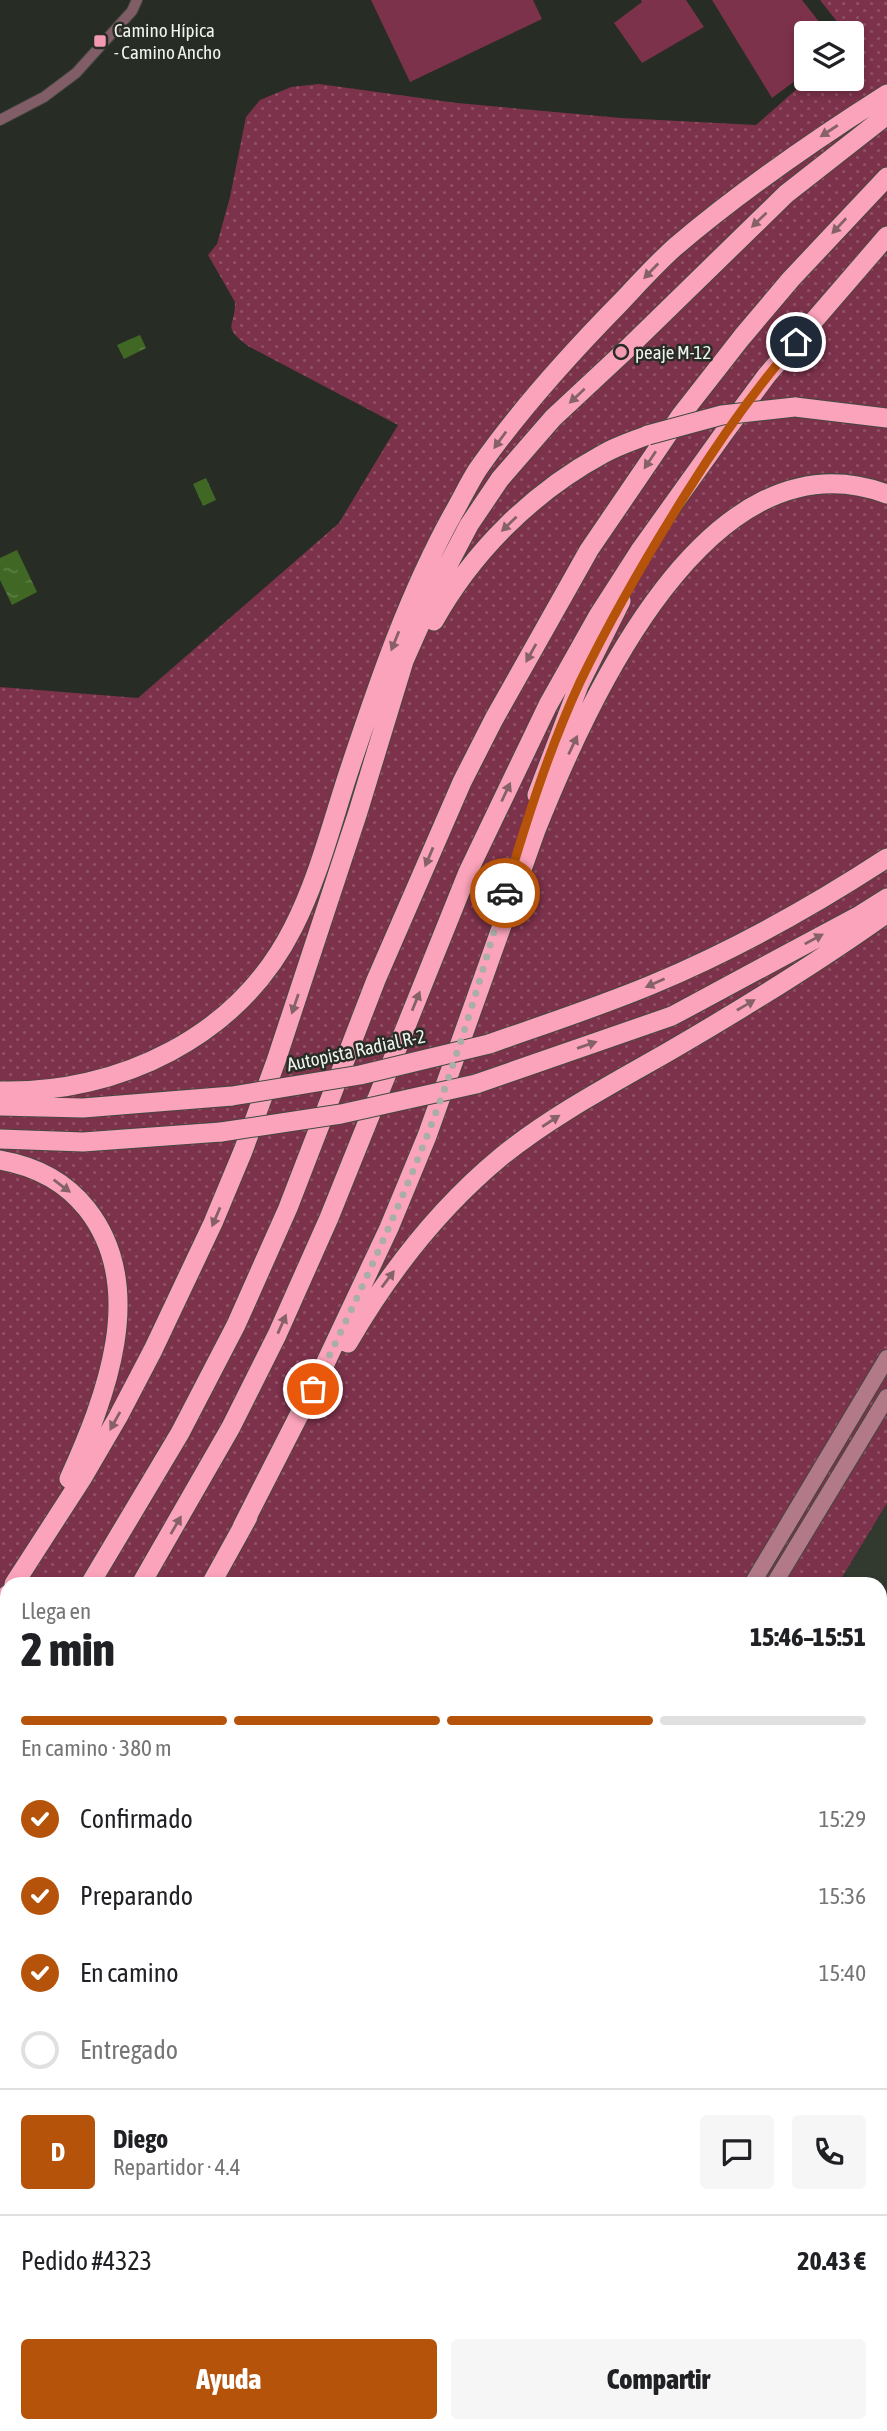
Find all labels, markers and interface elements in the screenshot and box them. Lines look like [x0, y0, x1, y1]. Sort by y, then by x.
place label: Camino Hípica - Camino Ancho [114, 19, 221, 63]
map controls [794, 21, 864, 91]
button: layers [794, 21, 864, 91]
marker: Camino Hípica - Camino Ancho [92, 33, 108, 49]
one-way arrow [820, 124, 839, 137]
one-way arrow [751, 212, 768, 228]
one-way arrow [832, 217, 848, 234]
one-way arrow [644, 262, 660, 279]
pin [766, 312, 826, 372]
icon: home [777, 323, 815, 361]
place label: peaje M-12 [635, 341, 711, 363]
marker: peaje M-12 [613, 344, 629, 360]
one-way arrow [568, 388, 586, 404]
one-way arrow [492, 431, 507, 449]
one-way arrow [643, 451, 657, 469]
one-way arrow [501, 516, 518, 532]
one-way arrow [389, 631, 400, 652]
one-way arrow [525, 644, 537, 663]
one-way arrow [567, 735, 578, 755]
one-way arrow [501, 782, 512, 802]
one-way arrow [424, 847, 435, 868]
courier [470, 858, 540, 928]
icon: car [486, 874, 524, 912]
one-way arrow [805, 933, 824, 945]
one-way arrow [645, 977, 665, 989]
one-way arrow [411, 990, 422, 1011]
one-way arrow [289, 994, 300, 1015]
one-way arrow [737, 999, 756, 1011]
street label: Autopista Radial R-2 [285, 1025, 427, 1075]
one-way arrow [576, 1040, 597, 1051]
one-way arrow [541, 1115, 561, 1128]
one-way arrow [53, 1178, 71, 1192]
one-way arrow [210, 1207, 222, 1227]
one-way arrow [381, 1270, 396, 1288]
one-way arrow [276, 1314, 288, 1334]
pin [283, 1359, 343, 1419]
icon: bag [294, 1370, 332, 1408]
one-way arrow [109, 1411, 121, 1431]
one-way arrow [169, 1516, 182, 1535]
text: Llega en [21, 1598, 91, 1624]
text: 15:46–15:51 [750, 1622, 866, 1652]
text: 2 min [21, 1623, 115, 1676]
text: En camino · 380 m [21, 1735, 172, 1761]
icon: check [21, 1800, 59, 1838]
text: Confirmado [80, 1804, 193, 1834]
text: 15:29 [819, 1806, 866, 1832]
icon: check [21, 1877, 59, 1915]
text: Preparando [80, 1881, 193, 1911]
text: 15:36 [819, 1883, 866, 1909]
icon: check [21, 1954, 59, 1992]
text: En camino [80, 1958, 179, 1988]
text: 15:40 [819, 1960, 866, 1986]
text: Entregado [80, 2035, 178, 2065]
button: chat [700, 2115, 774, 2189]
button: phone [792, 2115, 866, 2189]
text: Diego [113, 2124, 168, 2154]
text: D [51, 2137, 65, 2167]
text: Repartidor · 4.4 [113, 2154, 240, 2180]
text: Pedido #4323 [21, 2246, 152, 2276]
text: 20.43 € [797, 2246, 866, 2276]
button: Ayuda [21, 2339, 437, 2419]
button: Compartir [451, 2339, 866, 2419]

